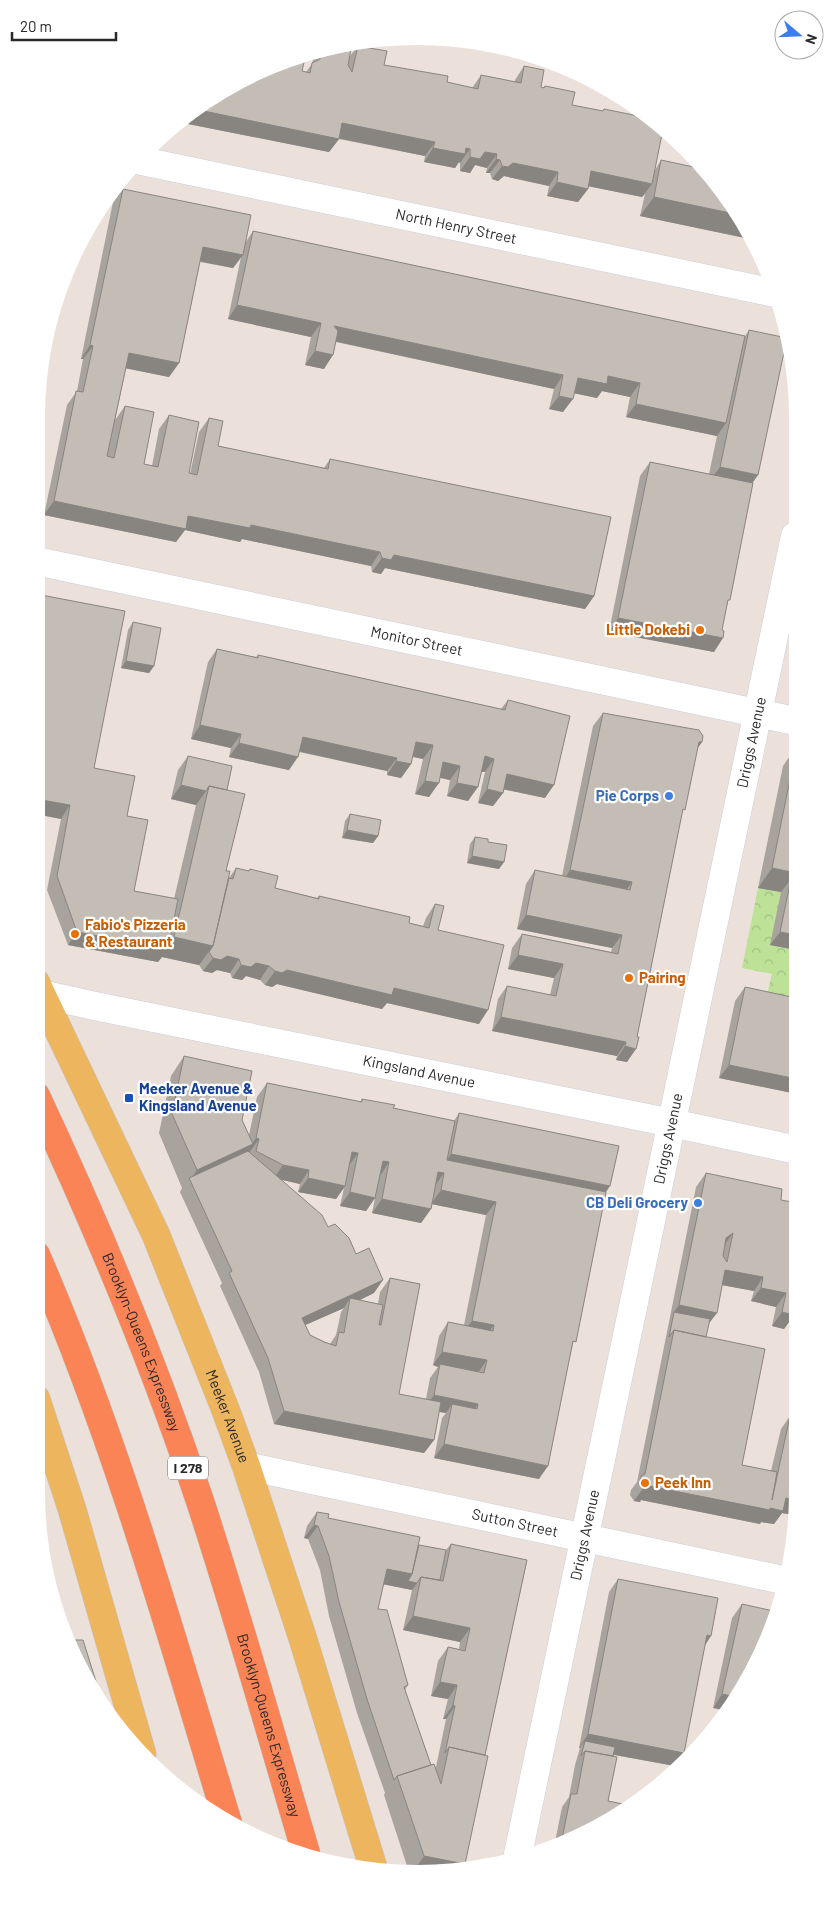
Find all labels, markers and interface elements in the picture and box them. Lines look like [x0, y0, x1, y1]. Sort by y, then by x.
scale bar [12, 10, 116, 42]
north arrow [774, 10, 824, 60]
text: 20 m [20, 17, 52, 35]
text: N [802, 32, 821, 47]
street label: North Henry Street [394, 204, 519, 247]
place label: Little Dokebi [606, 620, 690, 638]
street label: Monitor Street [369, 622, 465, 659]
marker: Little Dokebi [694, 624, 706, 636]
street label: Driggs Avenue [732, 695, 769, 789]
place label: Pie Corps [596, 786, 659, 804]
marker: Pie Corps [663, 790, 675, 802]
place label: Fabio's Pizzeria & Restaurant [85, 915, 186, 950]
marker: Fabio's Pizzeria & Restaurant [69, 928, 81, 940]
place label: Pairing [639, 968, 686, 986]
marker: Pairing [623, 972, 635, 984]
street label: Kingsland Avenue [361, 1051, 477, 1091]
place label: Meeker Avenue & Kingsland Avenue [139, 1079, 257, 1114]
street label: Driggs Avenue [649, 1091, 686, 1186]
marker: Meeker Avenue & Kingsland Avenue [123, 1092, 135, 1104]
place label: CB Deli Grocery [586, 1193, 688, 1211]
marker: CB Deli Grocery [692, 1197, 704, 1209]
street label: Brooklyn-Queens Expressway [99, 1250, 185, 1434]
street label: Meeker Avenue [202, 1367, 254, 1465]
road number: I 278 [168, 1456, 208, 1480]
place label: Peek Inn [655, 1473, 711, 1491]
marker: Peek Inn [639, 1477, 651, 1489]
street label: Driggs Avenue [566, 1488, 602, 1582]
street label: Sutton Street [470, 1504, 560, 1540]
street label: Brooklyn-Queens Expressway [234, 1631, 305, 1819]

